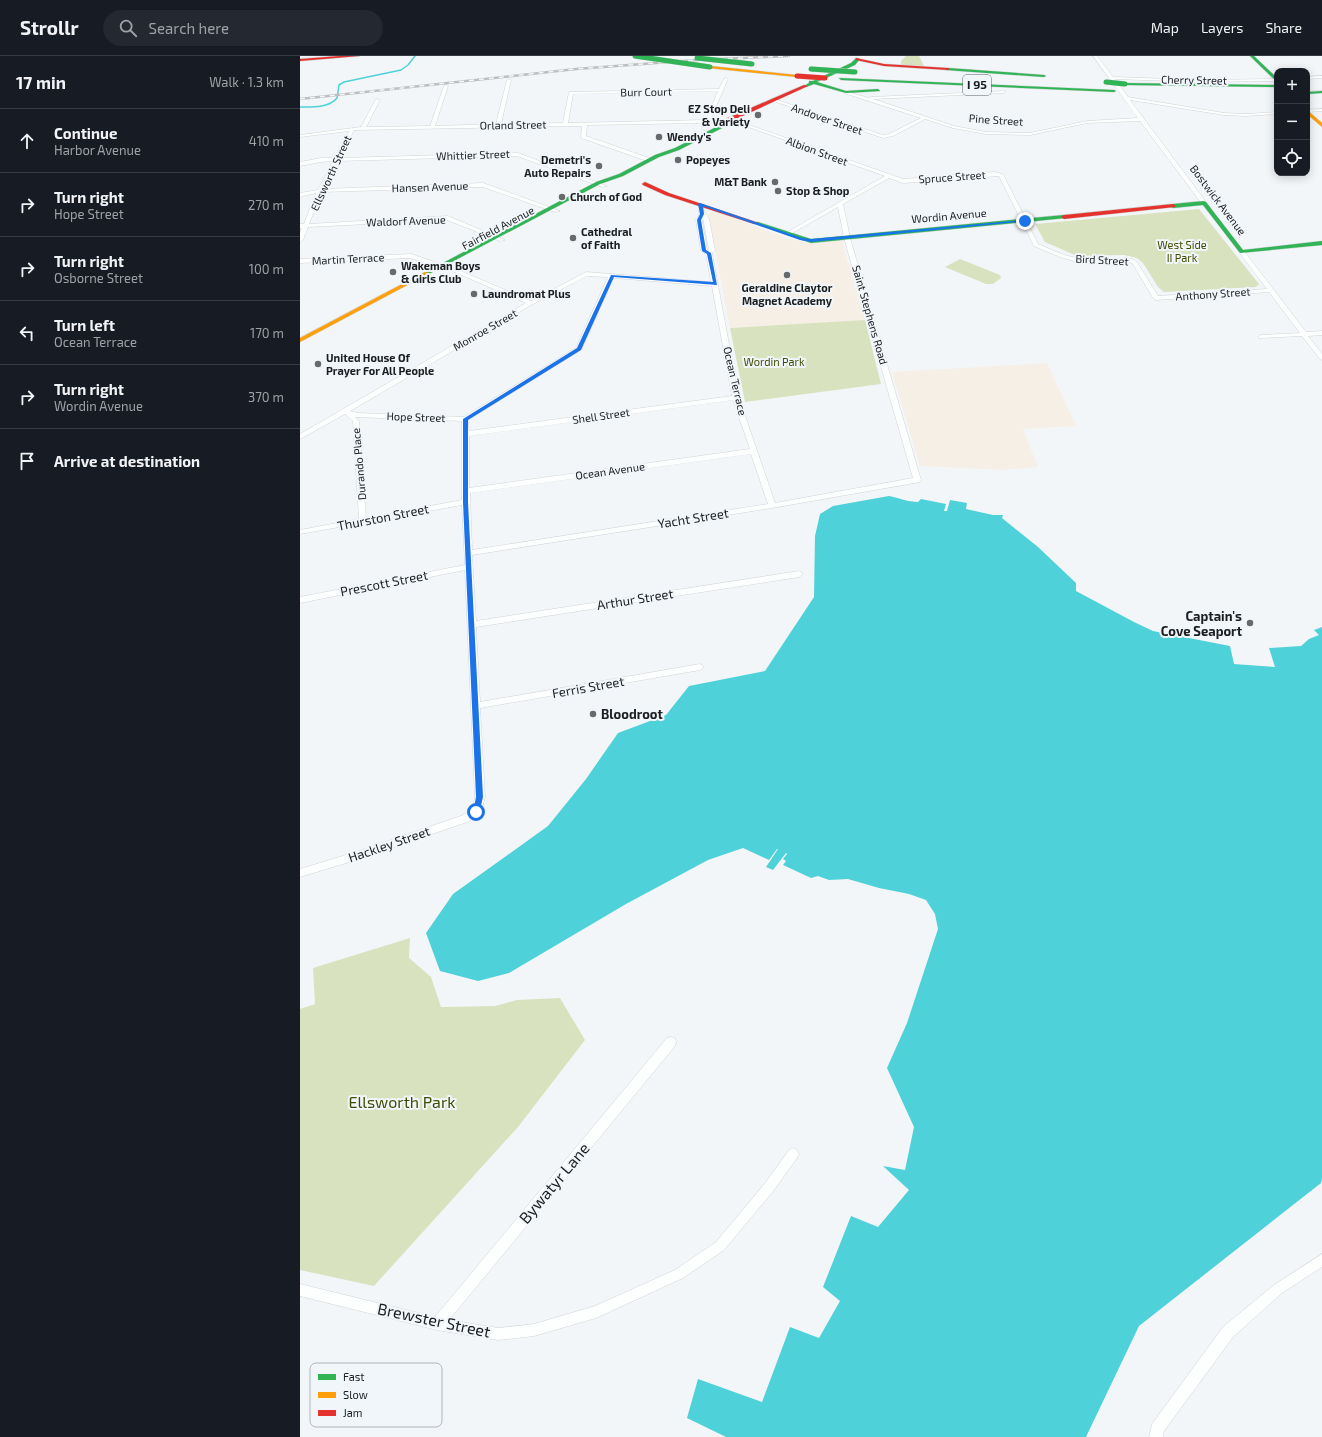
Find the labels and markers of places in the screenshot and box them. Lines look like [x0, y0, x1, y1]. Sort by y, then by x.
place label: EZ Stop Deli & Variety [688, 102, 751, 129]
marker: EZ Stop Deli & Variety [753, 110, 763, 120]
place label: Wendy's [667, 130, 711, 144]
marker: Wendy's [654, 132, 664, 142]
place label: Demetri's Auto Repairs [524, 153, 591, 179]
place label: Popeyes [686, 153, 730, 167]
marker: Popeyes [673, 155, 683, 165]
marker: Demetri's Auto Repairs [594, 161, 604, 171]
place label: M&T Bank [714, 175, 768, 188]
marker: M&T Bank [770, 177, 780, 187]
place label: Stop & Shop [786, 184, 850, 197]
marker: Stop & Shop [773, 186, 783, 196]
place label: Church of God [570, 190, 642, 203]
marker: Church of God [557, 192, 567, 202]
place label: Cathedral of Faith [581, 225, 633, 251]
marker: Cathedral of Faith [568, 233, 578, 243]
place label: Wakeman Boys & Girls Club [401, 259, 481, 285]
marker: Wakeman Boys & Girls Club [388, 267, 398, 277]
marker: Geraldine Claytor Magnet Academy [782, 270, 792, 280]
place label: Geraldine Claytor Magnet Academy [742, 281, 833, 308]
place label: Laundromat Plus [482, 287, 571, 300]
marker: Laundromat Plus [469, 289, 479, 299]
place label: United House Of Prayer For All People [326, 351, 434, 378]
marker: United House Of Prayer For All People [313, 359, 323, 369]
place label: Captain's Cove Seaport [1161, 608, 1243, 639]
marker: Captain's Cove Seaport [1245, 618, 1255, 628]
place label: Bloodroot [601, 706, 663, 722]
marker: Bloodroot [588, 709, 598, 719]

